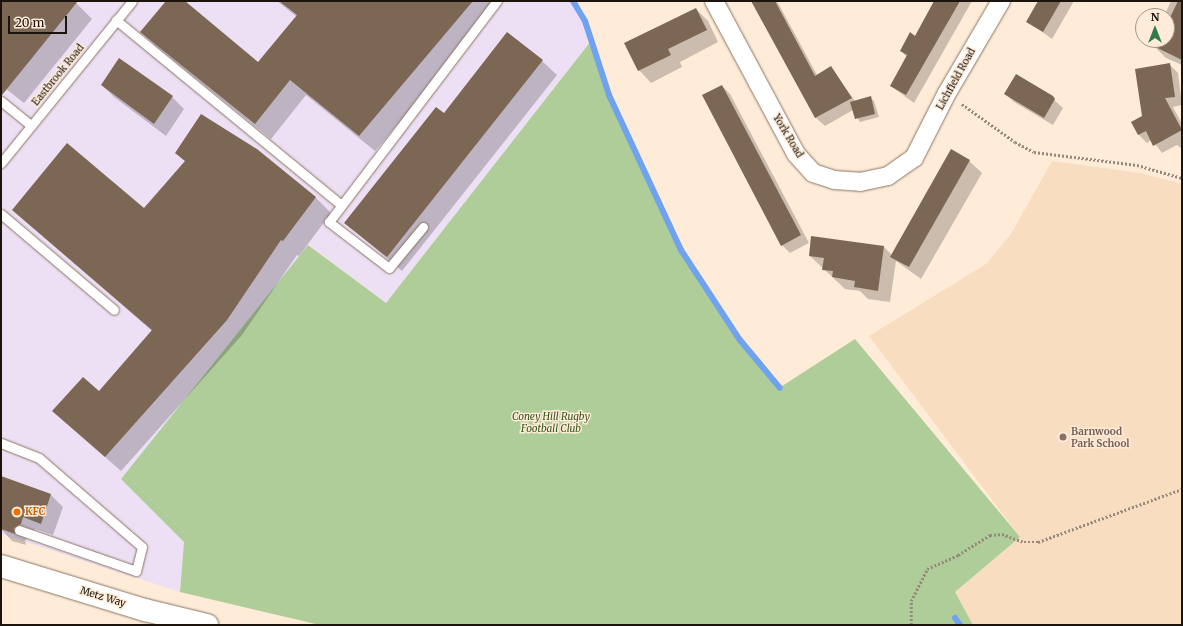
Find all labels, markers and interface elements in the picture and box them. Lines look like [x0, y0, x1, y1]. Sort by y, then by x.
scale bar [10, 8, 69, 34]
north arrow [1135, 8, 1175, 48]
text: N [1151, 10, 1159, 24]
text: 20 m [15, 15, 44, 30]
street label: Eastbrook Road [29, 42, 87, 108]
street label: Lichfield Road [934, 46, 978, 112]
street label: York Road [770, 112, 806, 160]
park label: Coney Hill Rugby Football Club [512, 410, 590, 434]
place label: Barnwood Park School [1071, 425, 1130, 448]
marker: Barnwood Park School [1058, 432, 1068, 442]
place label: KFC [25, 506, 45, 518]
marker: KFC [12, 507, 22, 517]
street label: Metz Way [79, 584, 127, 610]

